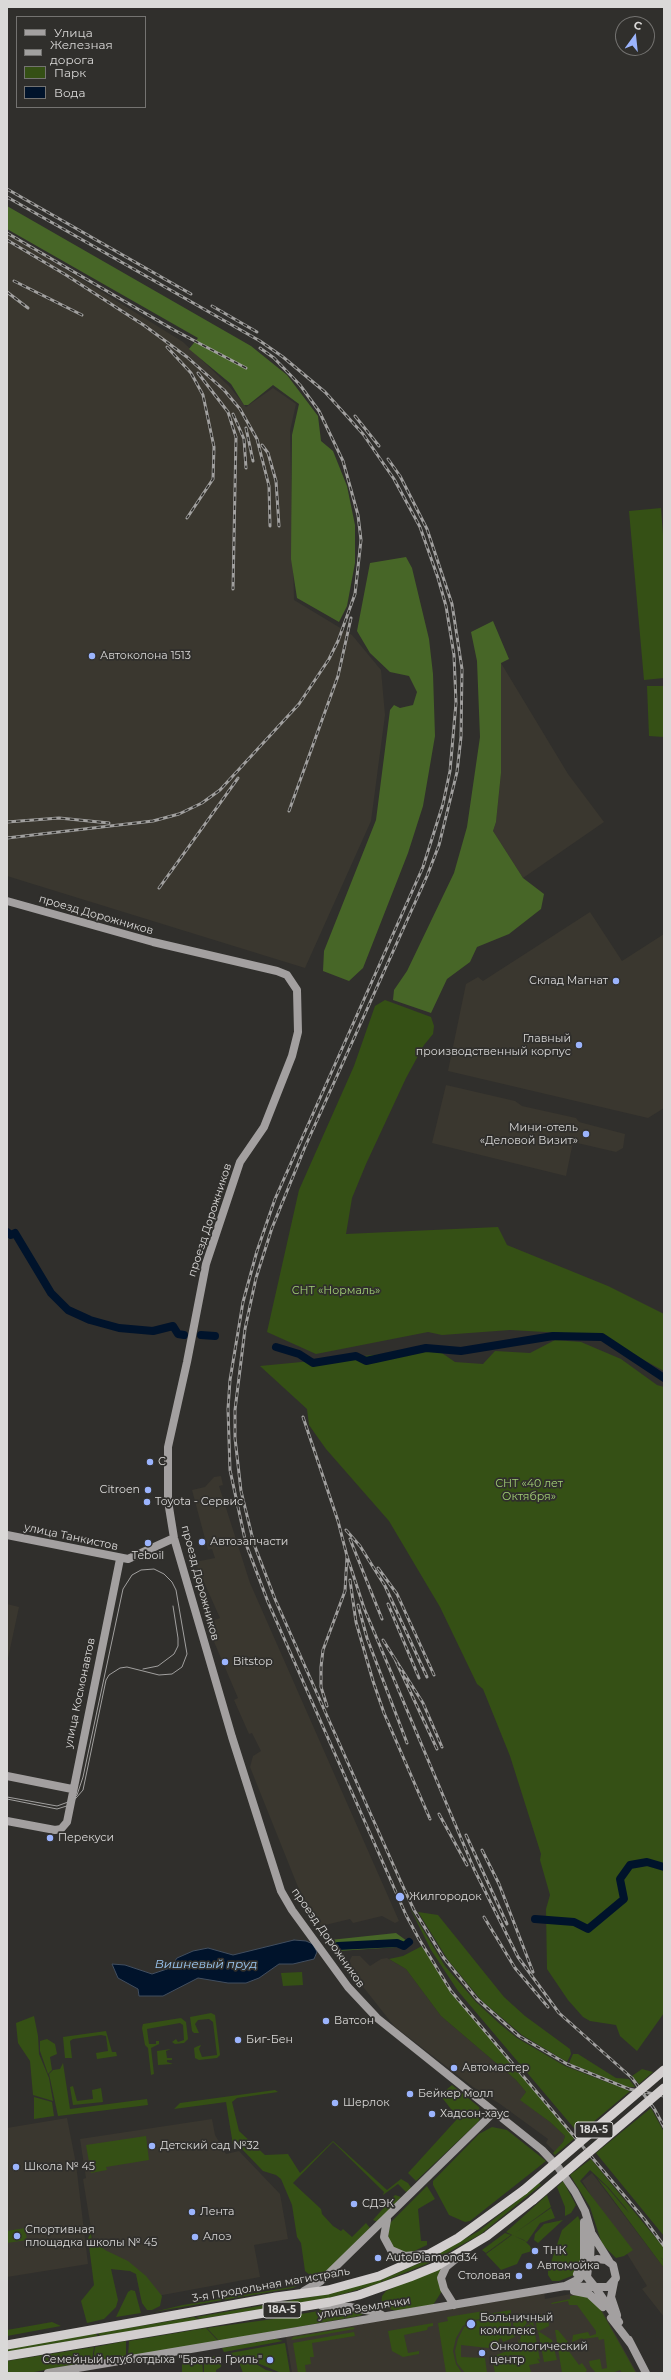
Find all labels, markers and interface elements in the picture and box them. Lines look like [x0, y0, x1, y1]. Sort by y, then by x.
legend [16, 16, 146, 108]
north arrow [615, 16, 655, 56]
text: С [632, 18, 644, 33]
text: Улица [54, 25, 93, 40]
text: Железная дорога [50, 37, 113, 67]
text: Парк [54, 65, 86, 80]
text: Вода [54, 85, 85, 100]
place label: Автоколона 1513 [100, 649, 191, 663]
marker: Автоколона 1513 [87, 651, 97, 661]
street label: проезд Дорожников [37, 892, 155, 938]
place label: Склад Магнат [529, 974, 608, 988]
marker: Склад Магнат [611, 976, 621, 986]
place label: Главный производственный корпус [416, 1032, 571, 1058]
marker: Главный производственный корпус [574, 1040, 584, 1050]
place label: Мини-отель «Деловой Визит» [480, 1121, 578, 1147]
marker: Мини-отель «Деловой Визит» [581, 1129, 591, 1139]
street label: проезд Дорожников [185, 1162, 235, 1278]
park label: СНТ «Нормаль» [292, 1284, 380, 1298]
place label: С [158, 1455, 166, 1469]
marker: С [145, 1457, 155, 1467]
park label: СНТ «40 лет Октября» [495, 1477, 563, 1503]
place label: Citroen [100, 1483, 140, 1497]
marker: Citroen [143, 1485, 153, 1495]
place label: Toyota - Сервис [155, 1495, 243, 1509]
marker: Toyota - Сервис [142, 1497, 152, 1507]
street label: улица Танкистов [23, 1521, 119, 1553]
street label: проезд Дорожников [178, 1524, 222, 1642]
place label: Автозапчасти [210, 1535, 288, 1549]
marker: Автозапчасти [197, 1537, 207, 1547]
marker: Teboil [143, 1538, 153, 1548]
place label: Teboil [132, 1549, 164, 1563]
street label: улица Космонавтов [62, 1637, 98, 1749]
place label: Bitstop [233, 1655, 273, 1669]
marker: Bitstop [220, 1657, 230, 1667]
place label: Перекуси [58, 1831, 114, 1845]
marker: Перекуси [45, 1833, 55, 1843]
street label: проезд Дорожников [289, 1886, 367, 1990]
place label: Жилгородок [409, 1890, 482, 1904]
marker: Жилгородок [394, 1891, 406, 1903]
water label: Вишневый пруд [155, 1957, 257, 1971]
place label: Ватсон [334, 2014, 374, 2028]
marker: Ватсон [321, 2016, 331, 2026]
place label: Биг-Бен [246, 2033, 293, 2047]
marker: Биг-Бен [233, 2035, 243, 2045]
place label: Автомастер [462, 2061, 529, 2075]
marker: Автомастер [449, 2063, 459, 2073]
place label: Бейкер молл [418, 2087, 493, 2101]
marker: Бейкер молл [405, 2089, 415, 2099]
place label: Шерлок [343, 2096, 390, 2110]
marker: Шерлок [330, 2098, 340, 2108]
place label: Хадсон-хаус [440, 2107, 509, 2121]
marker: Хадсон-хаус [427, 2109, 437, 2119]
road number: 18А-5 [575, 2122, 613, 2138]
place label: Детский сад №32 [160, 2139, 259, 2153]
marker: Детский сад №32 [147, 2141, 157, 2151]
place label: Школа № 45 [24, 2160, 95, 2174]
marker: Школа № 45 [11, 2162, 21, 2172]
place label: СДЭК [362, 2197, 394, 2211]
marker: СДЭК [349, 2199, 359, 2209]
place label: Лента [200, 2205, 234, 2219]
marker: Лента [187, 2207, 197, 2217]
place label: Спортивная площадка школы № 45 [25, 2223, 157, 2249]
place label: Алоэ [203, 2230, 231, 2244]
marker: Спортивная площадка школы № 45 [12, 2231, 22, 2241]
marker: Алоэ [190, 2232, 200, 2242]
place label: ТНК [543, 2244, 566, 2258]
marker: ТНК [530, 2246, 540, 2256]
place label: AutoDiamond34 [386, 2251, 478, 2265]
marker: AutoDiamond34 [373, 2253, 383, 2263]
place label: Автомойка [537, 2259, 600, 2273]
marker: Автомойка [524, 2261, 534, 2271]
street label: 3-я Продольная магистраль [191, 2265, 351, 2305]
place label: Столовая [458, 2269, 511, 2283]
marker: Столовая [514, 2271, 524, 2281]
street label: улица Землячки [317, 2294, 411, 2322]
road number: 18А-5 [263, 2302, 301, 2318]
place label: Больничный комплекс [480, 2311, 553, 2337]
marker: Больничный комплекс [465, 2318, 477, 2330]
place label: Онкологический центр [490, 2340, 588, 2366]
marker: Онкологический центр [477, 2348, 487, 2358]
place label: Семейный клуб отдыха "Братья Гриль" [42, 2353, 262, 2367]
marker: Семейный клуб отдыха "Братья Гриль" [265, 2355, 275, 2365]

